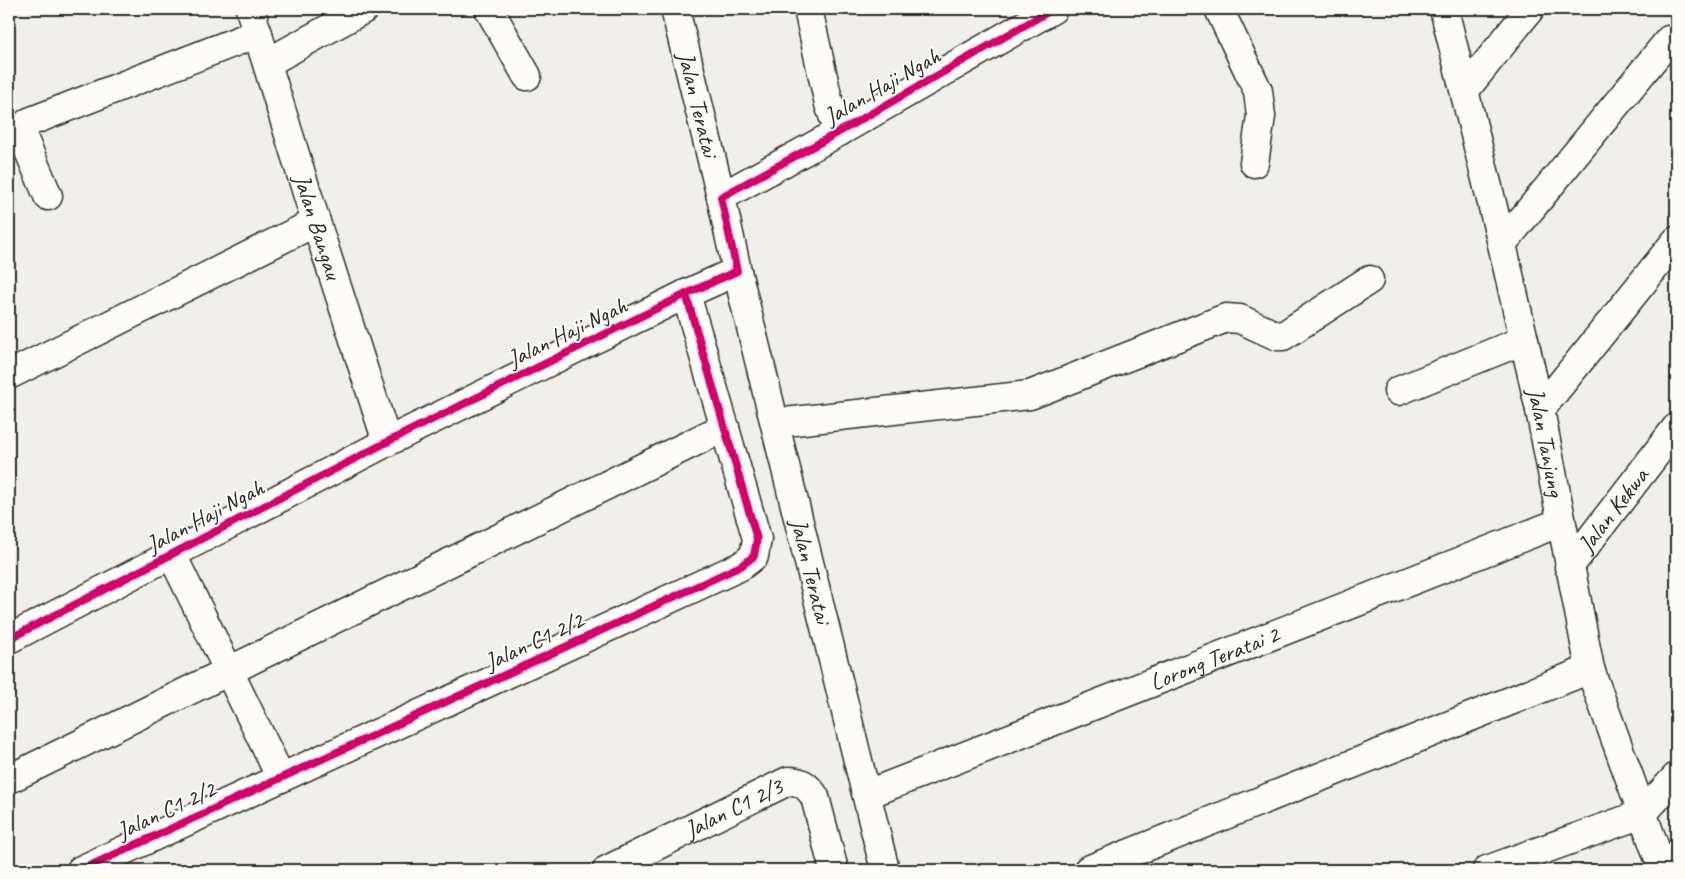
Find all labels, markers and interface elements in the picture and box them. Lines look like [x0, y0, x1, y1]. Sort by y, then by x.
street label: Jalan Haji Ngah [818, 40, 946, 132]
street label: Jalan Teratai [671, 48, 726, 163]
street label: Jalan Bangau [287, 169, 349, 285]
street label: Jalan Haji Ngah [502, 290, 633, 374]
street label: Jalan Tanjung [1520, 384, 1572, 500]
street label: Jalan Kekwa [1570, 461, 1656, 559]
street label: Jalan Haji Ngah [140, 472, 270, 560]
street label: Jalan Teratai [784, 515, 839, 630]
street label: Jalan C1 2/2 [479, 604, 590, 677]
street label: Lorong Teratai 2 [1145, 618, 1285, 697]
street label: Jalan C1 2/3 [679, 770, 790, 845]
street label: Jalan C1 2/2 [111, 773, 222, 846]

